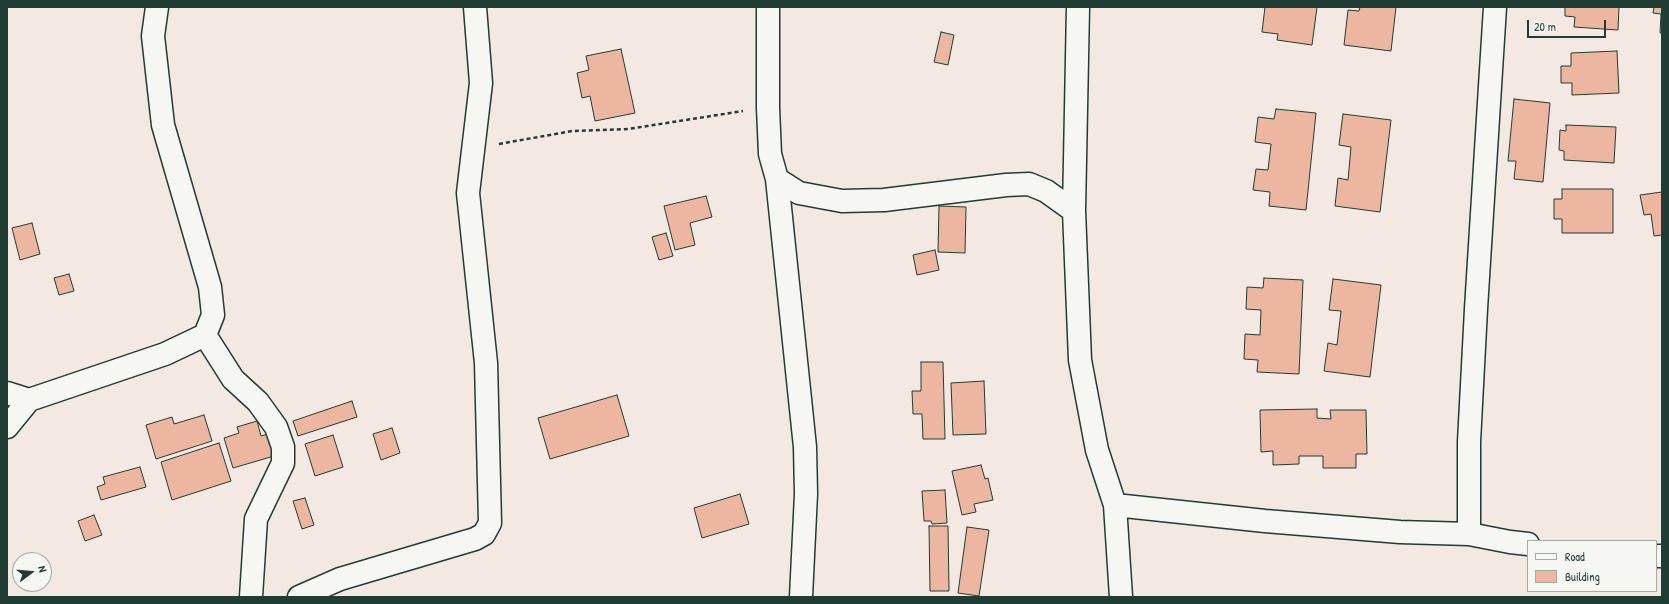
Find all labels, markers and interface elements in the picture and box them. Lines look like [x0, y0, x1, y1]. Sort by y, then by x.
scale bar [1529, 12, 1608, 38]
text: 20 m [1534, 18, 1556, 35]
legend [1527, 540, 1657, 592]
text: Road [1565, 548, 1585, 565]
north arrow [12, 552, 52, 592]
text: N [35, 564, 50, 574]
text: Building [1565, 568, 1600, 585]

